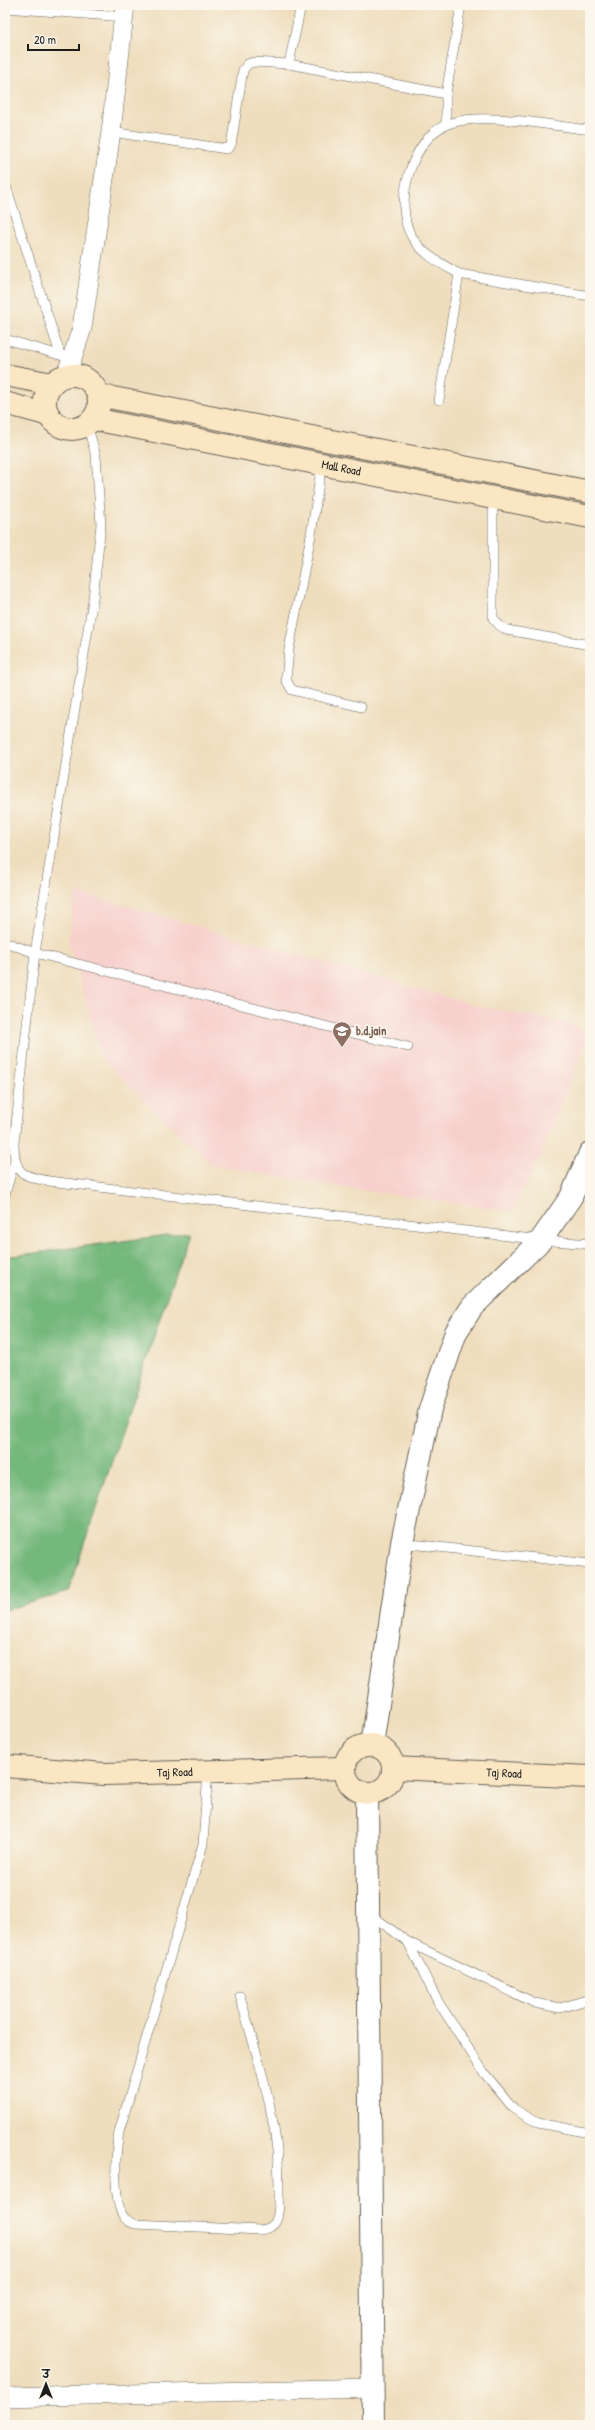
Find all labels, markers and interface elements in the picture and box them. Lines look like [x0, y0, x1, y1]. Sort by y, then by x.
scale bar [28, 26, 79, 52]
text: 20 m [34, 31, 56, 48]
street label: Mall Road [320, 455, 363, 480]
school or university icon: b.d.jain [331, 1020, 353, 1048]
place label: b.d.jain [356, 1022, 387, 1039]
street label: Taj Road [157, 1763, 193, 1781]
street label: Taj Road [486, 1763, 522, 1782]
north arrow [26, 2364, 66, 2404]
text: उ [41, 2367, 51, 2381]

